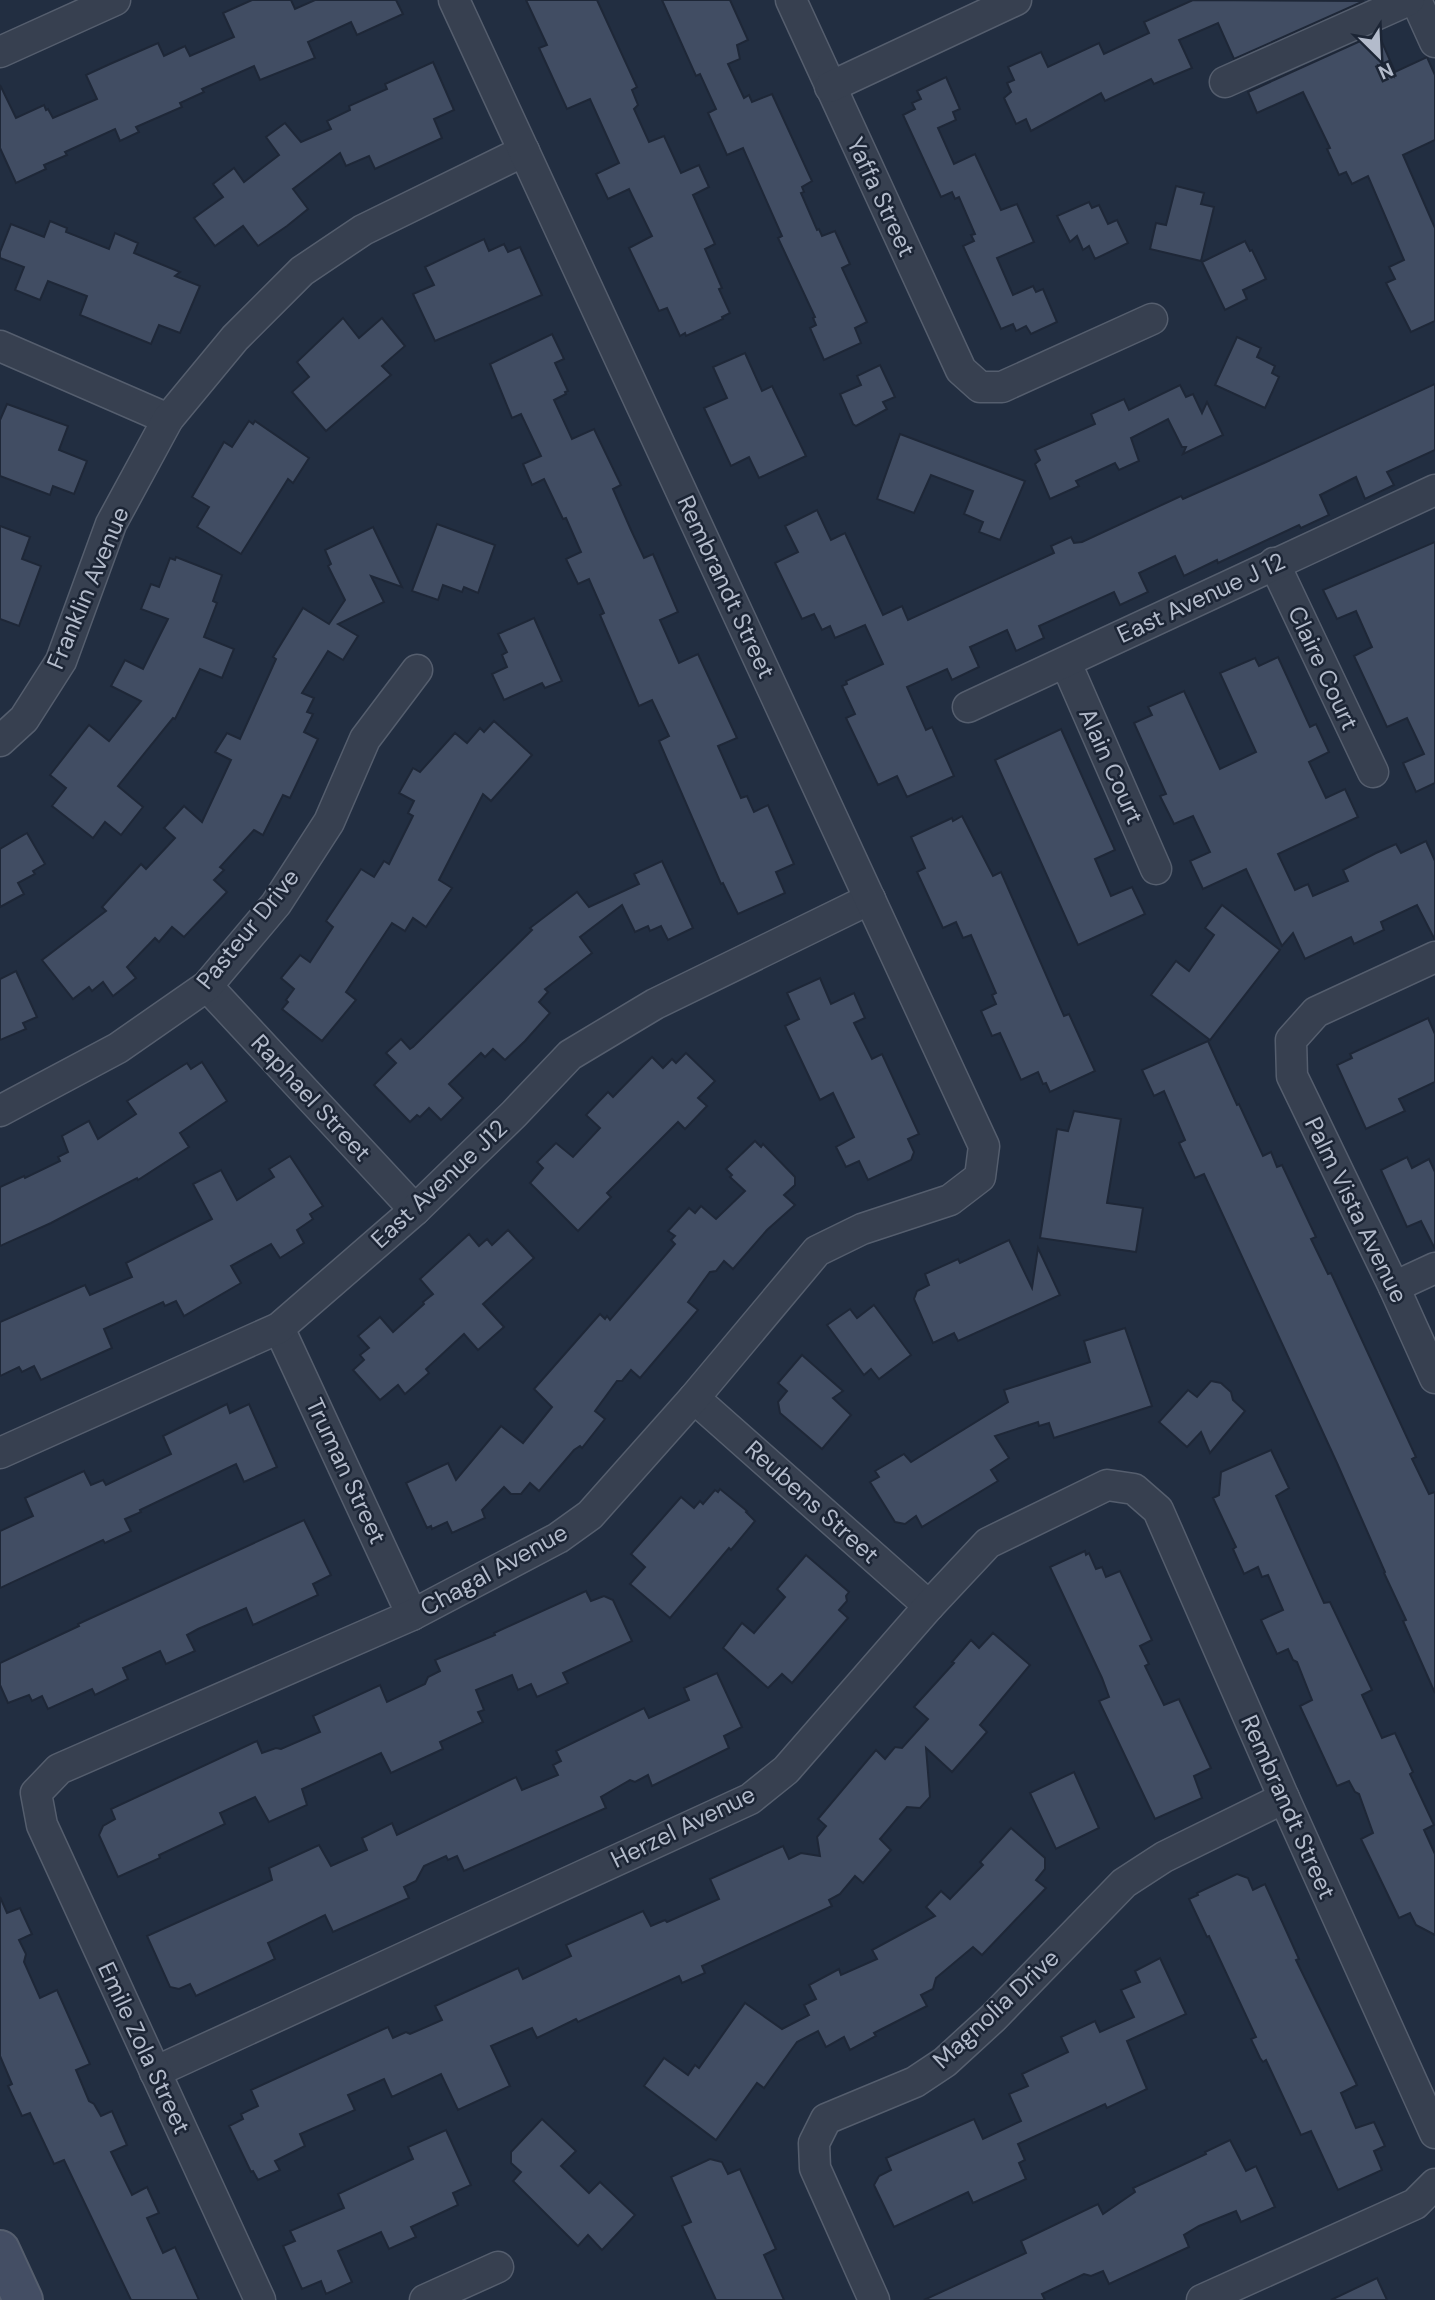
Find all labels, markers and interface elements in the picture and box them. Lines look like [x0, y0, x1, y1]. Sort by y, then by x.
north arrow [1344, 21, 1414, 91]
text: N [1374, 57, 1397, 85]
street label: Yaffa Street [840, 132, 923, 262]
street label: Rembrandt Street [671, 490, 782, 683]
street label: Franklin Avenue [39, 502, 136, 674]
street label: East Avenue J 12 [1112, 545, 1290, 650]
street label: Claire Court [1281, 601, 1366, 735]
street label: Alain Court [1072, 703, 1151, 829]
street label: Pasteur Drive [189, 862, 306, 995]
street label: Raphael Street [245, 1028, 378, 1168]
street label: Palm Vista Avenue [1298, 1112, 1415, 1308]
street label: East Avenue J12 [364, 1113, 513, 1255]
street label: Truman Street [299, 1393, 394, 1549]
street label: Reubens Street [739, 1433, 886, 1570]
street label: Chagal Avenue [415, 1516, 573, 1623]
street label: Rembrandt Street [1234, 1710, 1343, 1904]
street label: Herzel Avenue [606, 1778, 760, 1875]
street label: Magnolia Drive [926, 1942, 1065, 2075]
street label: Emile Zola Street [91, 1957, 198, 2139]

